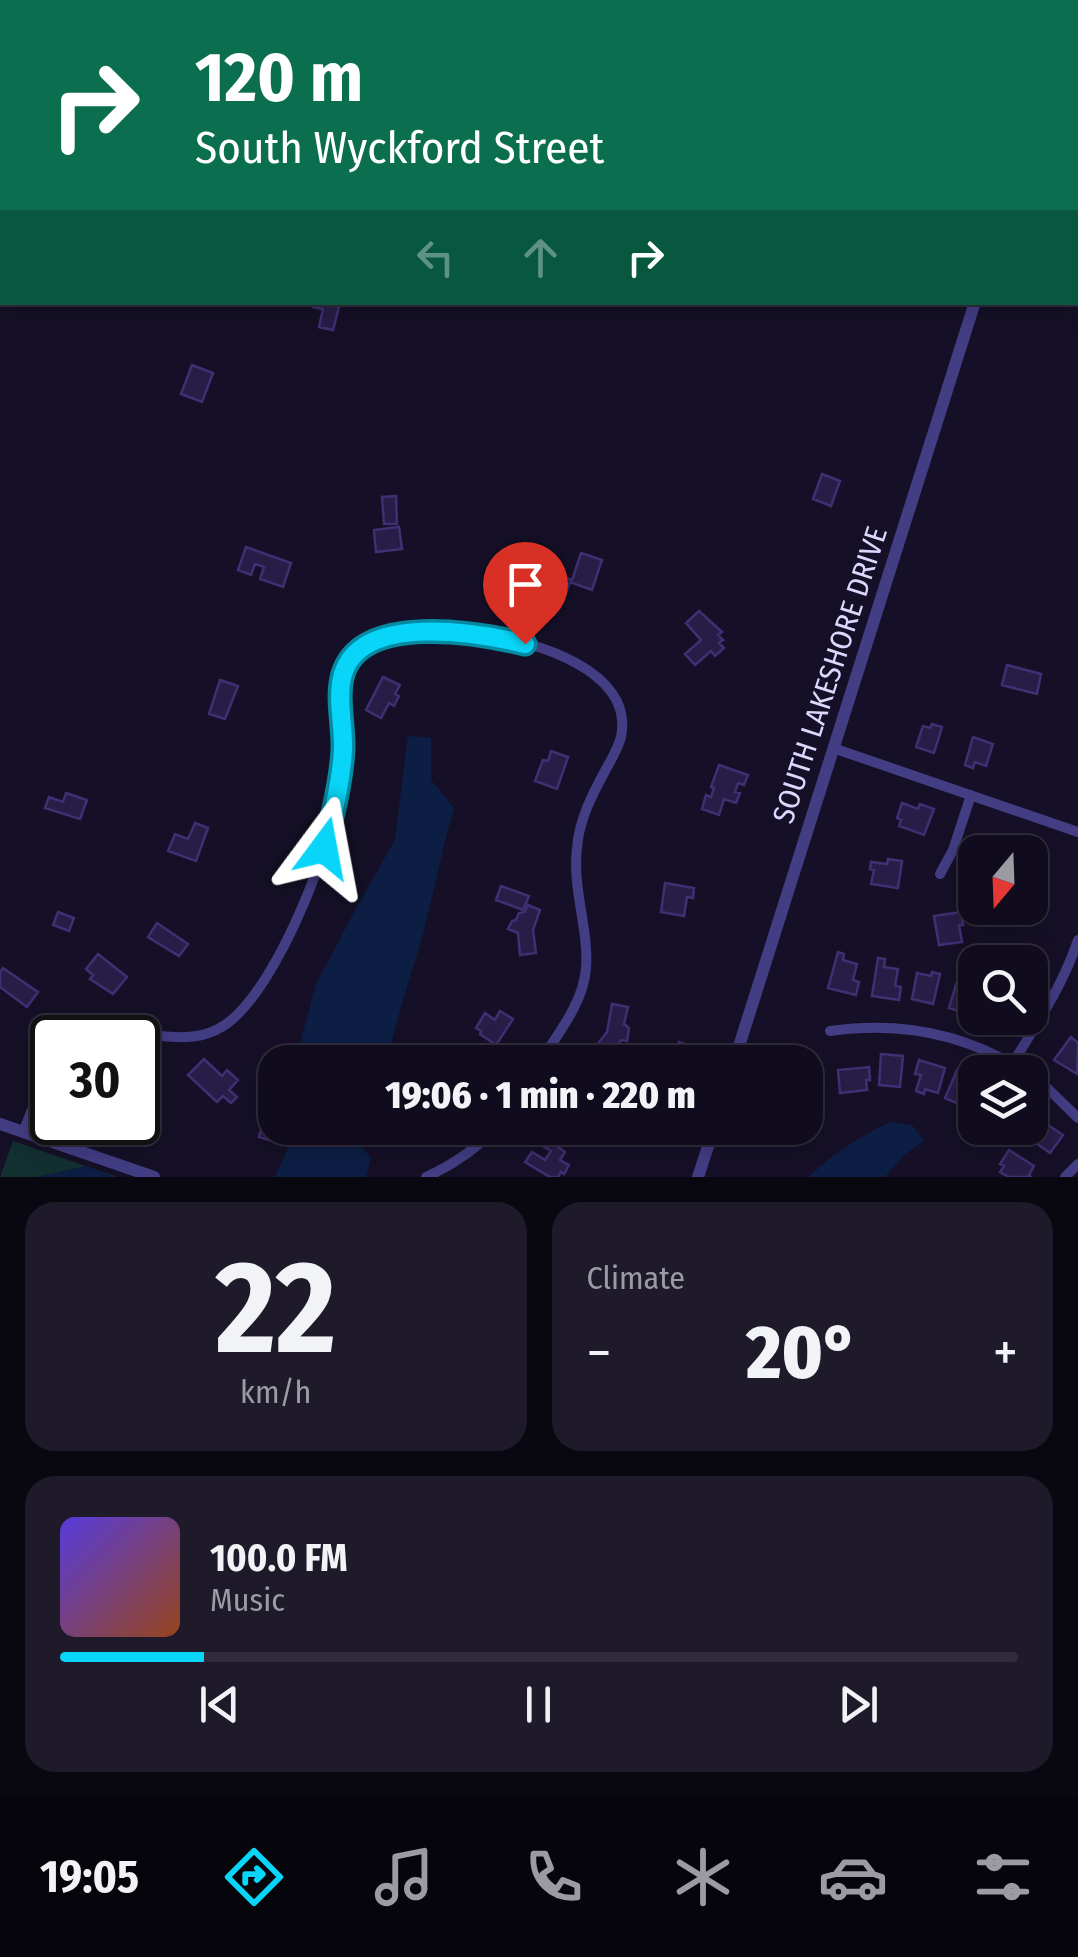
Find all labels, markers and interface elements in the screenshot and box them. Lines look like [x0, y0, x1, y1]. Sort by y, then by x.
text: 120 m [195, 36, 363, 120]
icon: right [30, 40, 160, 170]
text: South Wyckford Street [195, 121, 604, 175]
icon: left [408, 230, 463, 285]
icon: ahead [513, 230, 568, 285]
icon: right [618, 230, 673, 285]
street label: SOUTH LAKESHORE DRIVE [765, 522, 895, 828]
pin [483, 542, 568, 645]
icon: arrive [498, 557, 553, 612]
position arrow [272, 796, 376, 900]
north arrow [958, 835, 1048, 925]
map controls [958, 835, 1048, 1145]
button: search [958, 945, 1048, 1035]
speed limit sign: 30 [30, 1015, 160, 1145]
button: layers [958, 1055, 1048, 1145]
text: 19:06 · 1 min · 220 m [385, 1072, 696, 1118]
text: 22 [216, 1230, 336, 1386]
text: Climate [587, 1259, 685, 1297]
text: 20° [746, 1308, 858, 1398]
text: − [587, 1320, 611, 1386]
text: + [993, 1320, 1018, 1386]
text: km/h [240, 1373, 311, 1411]
text: 100.0 FM [210, 1535, 348, 1581]
text: Music [210, 1581, 285, 1619]
icon: previous [192, 1677, 247, 1732]
icon: pause [511, 1677, 566, 1732]
icon: next [831, 1677, 886, 1732]
icon: directions [219, 1842, 289, 1912]
icon: music [369, 1842, 439, 1912]
icon: phone [519, 1842, 589, 1912]
icon: climate [668, 1842, 738, 1912]
icon: car [818, 1842, 888, 1912]
icon: filters [968, 1842, 1038, 1912]
text: 19:05 [40, 1850, 139, 1904]

